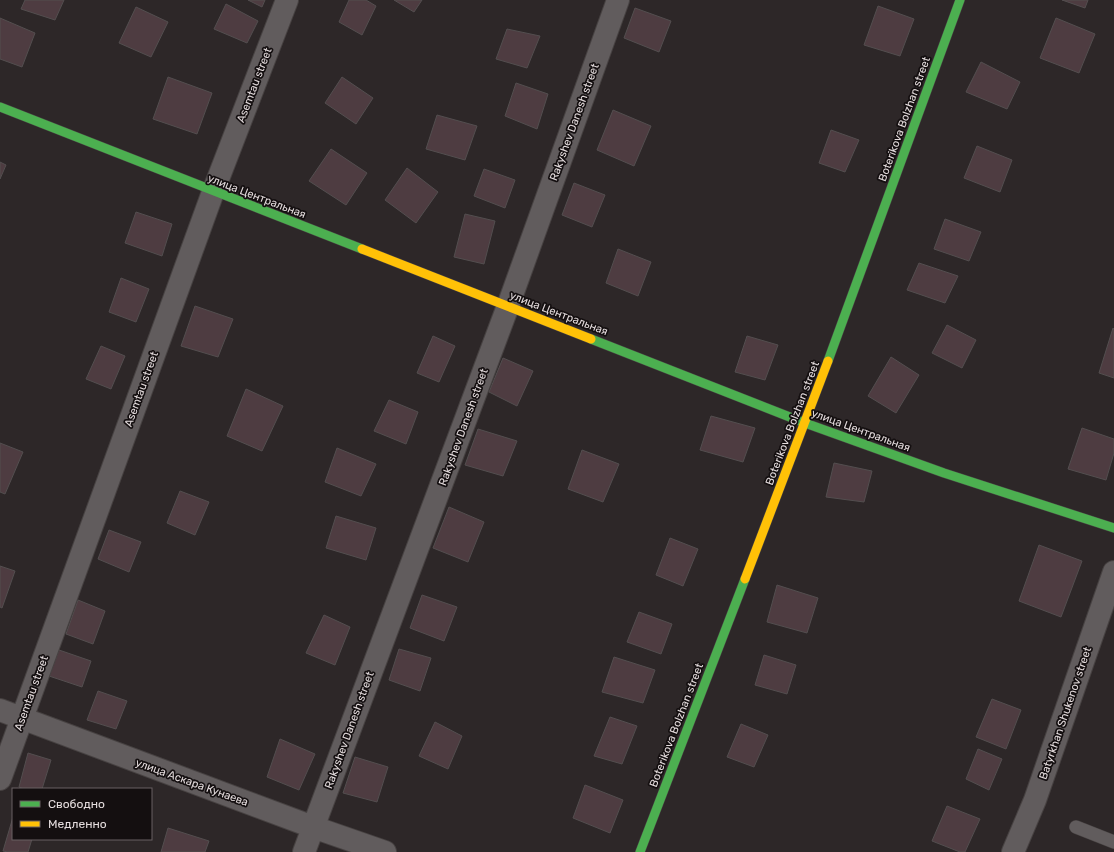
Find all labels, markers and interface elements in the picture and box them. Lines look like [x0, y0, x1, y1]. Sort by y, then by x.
street label: Asemtau street [234, 45, 275, 124]
street label: Boterikova Bolzhan street [876, 54, 933, 183]
street label: Rakyshev Danesh street [547, 61, 602, 183]
street label: улица Центральная [206, 172, 308, 221]
street label: улица Центральная [508, 289, 610, 338]
street label: Asemtau street [122, 349, 161, 429]
street label: Boterikova Bolzhan street [763, 359, 822, 487]
street label: Rakyshev Danesh street [436, 366, 491, 488]
street label: улица Центральная [810, 407, 912, 454]
street label: Batyrkhan Shukenov street [1037, 645, 1095, 781]
street label: Asemtau street [12, 653, 51, 733]
street label: Boterikova Bolzhan street [647, 661, 706, 789]
street label: Rakyshev Danesh street [322, 669, 377, 791]
street label: улица Аскара Кунаева [134, 756, 250, 809]
legend [12, 788, 152, 840]
text: Свободно [48, 797, 105, 811]
text: Медленно [48, 817, 107, 831]

